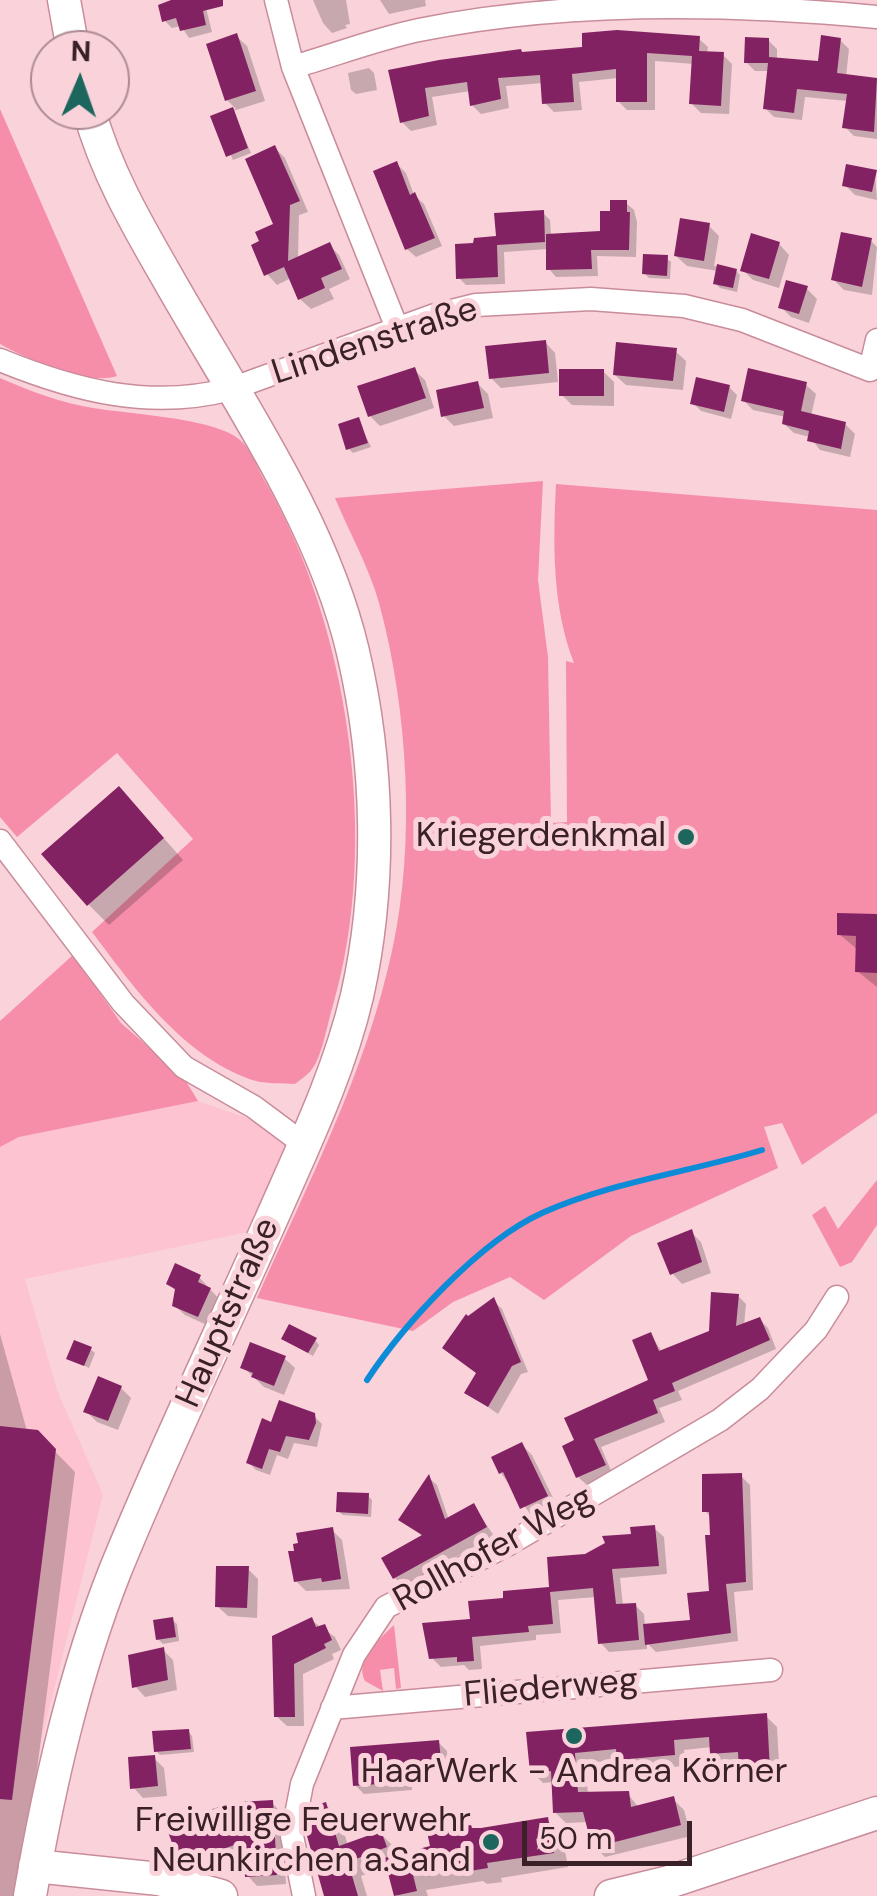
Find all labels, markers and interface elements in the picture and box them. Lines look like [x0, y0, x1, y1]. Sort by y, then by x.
north arrow [30, 30, 130, 130]
text: N [70, 33, 92, 70]
street label: Lindenstraße [267, 289, 483, 395]
place label: Kriegerdenkmal [416, 816, 666, 858]
marker: Kriegerdenkmal [675, 826, 697, 848]
street label: Hauptstraße [169, 1212, 289, 1414]
street label: Rollhofer Weg [387, 1478, 601, 1622]
street label: Fliederweg [462, 1660, 640, 1718]
marker: HaarWerk - Andrea Körner [563, 1725, 585, 1747]
place label: HaarWerk - Andrea Körner [361, 1752, 787, 1794]
place label: Freiwillige Feuerwehr Neunkirchen a.Sand [135, 1801, 471, 1883]
scale bar [527, 1801, 697, 1863]
text: 50 m [539, 1819, 613, 1858]
marker: Freiwillige Feuerwehr Neunkirchen a.Sand [480, 1831, 502, 1853]

